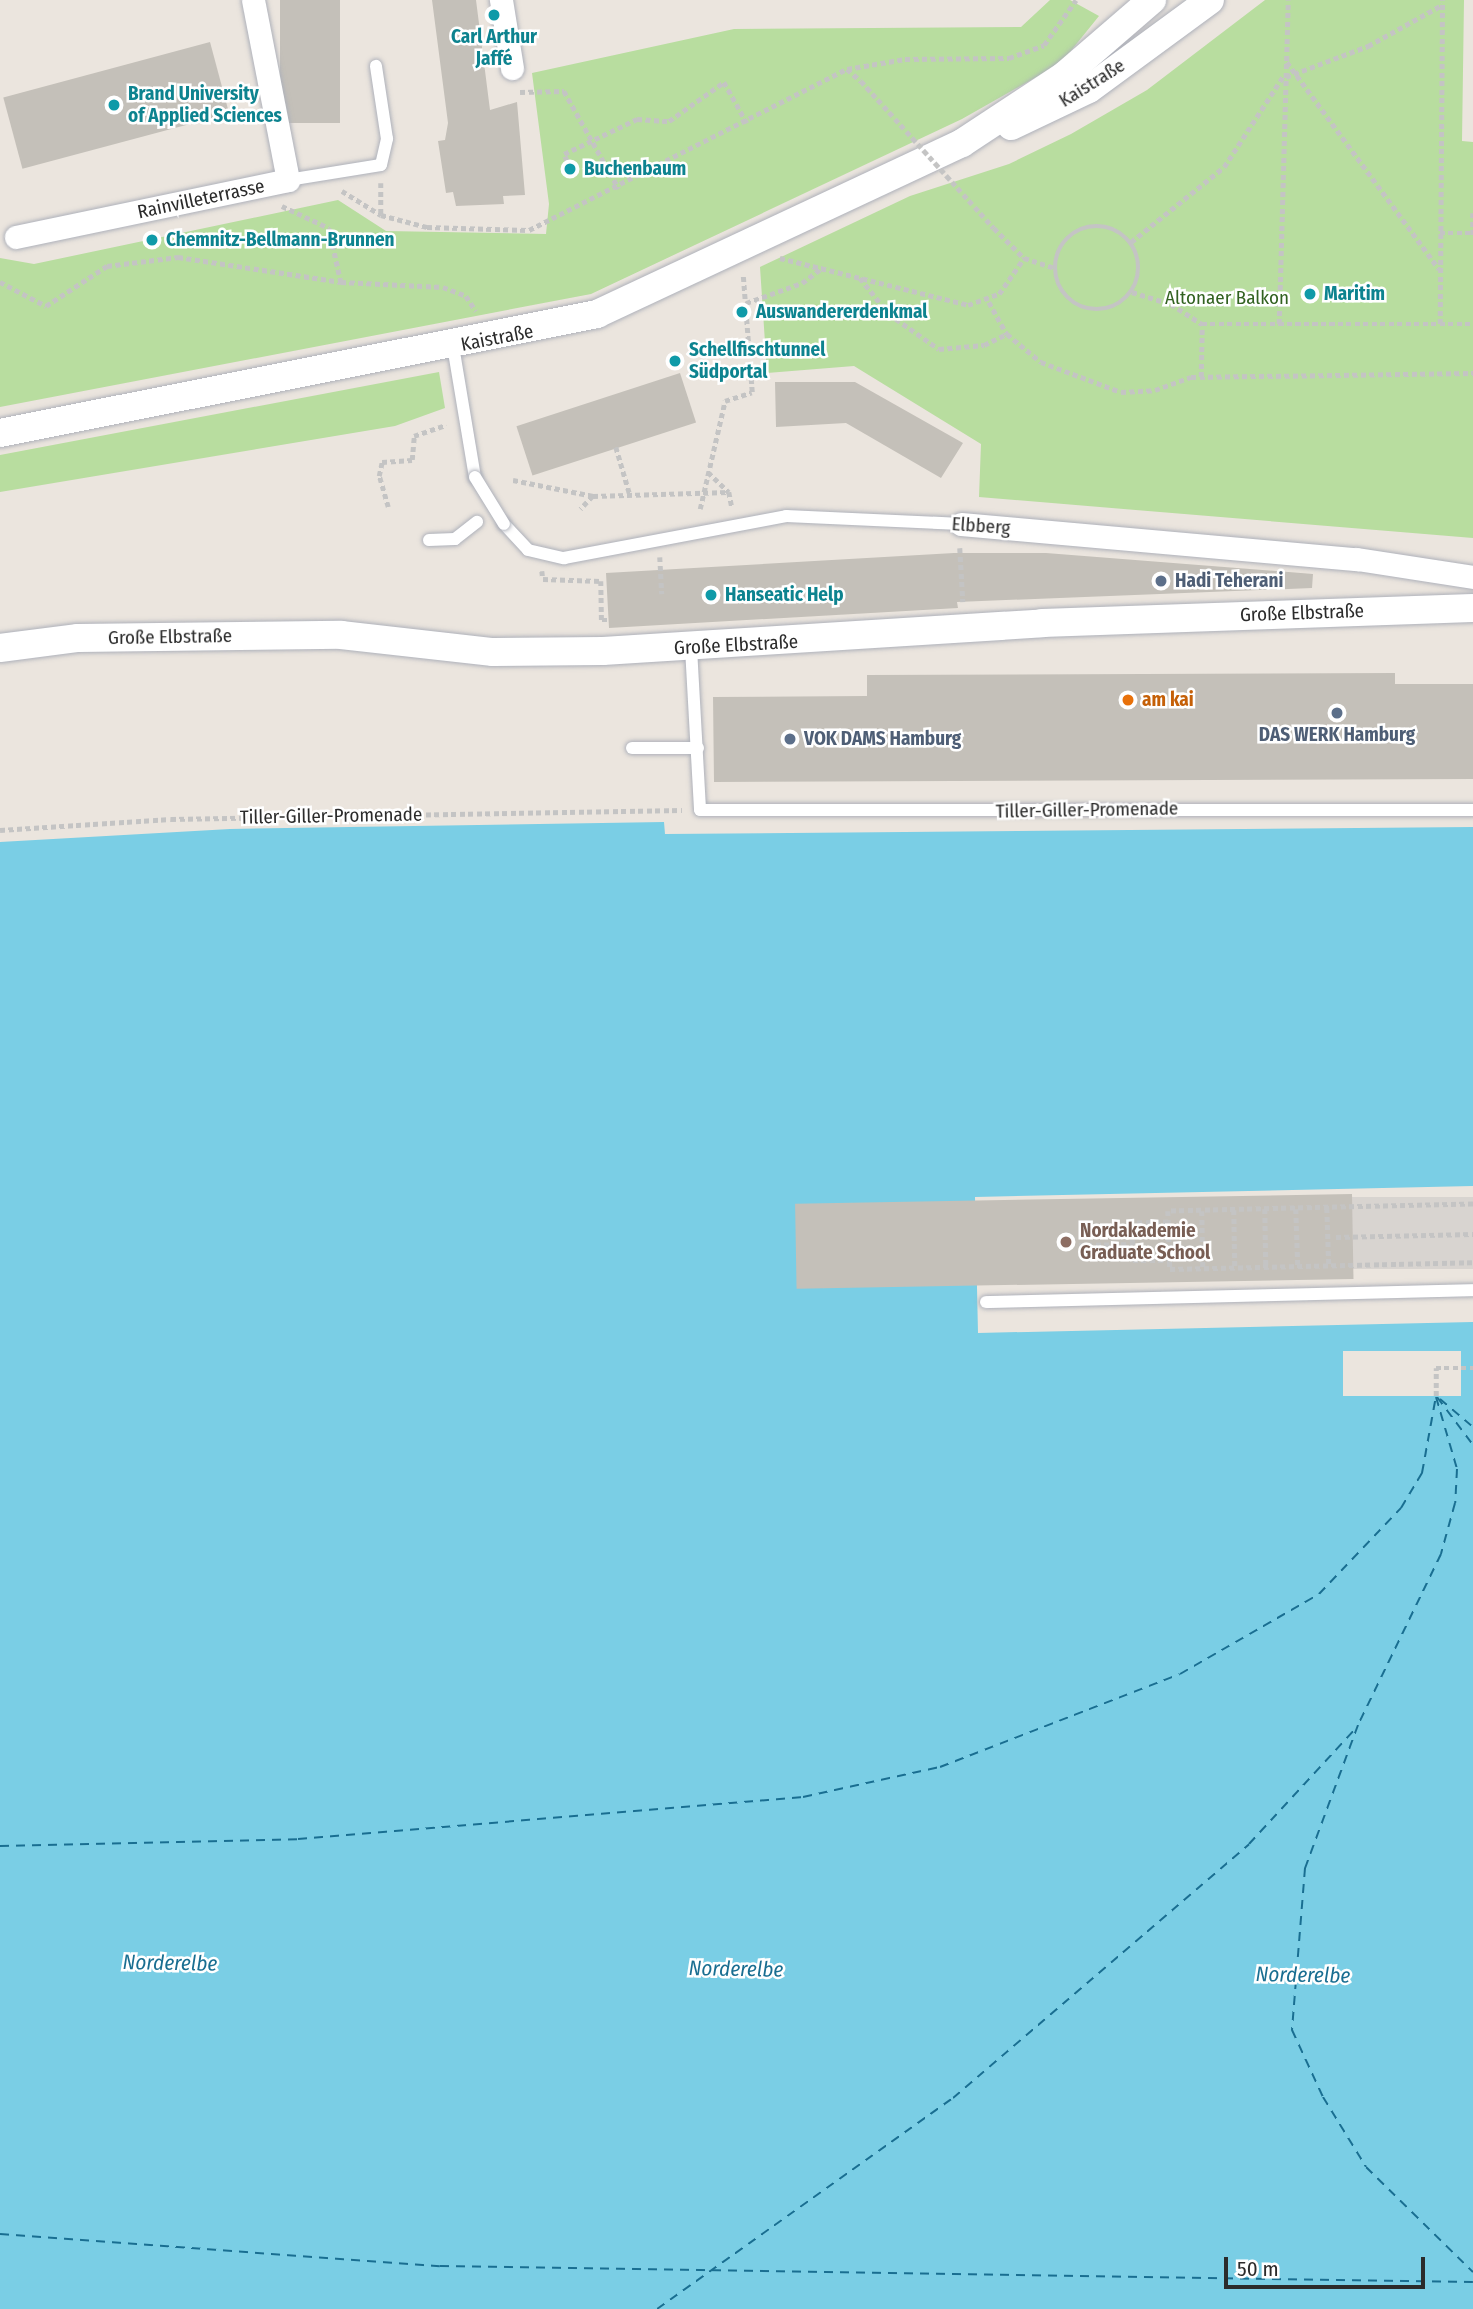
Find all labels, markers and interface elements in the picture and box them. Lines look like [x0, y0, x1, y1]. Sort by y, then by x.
marker: Carl Arthur Jaffé [486, 7, 502, 23]
place label: Carl Arthur Jaffé [451, 26, 537, 70]
street label: Kaistraße [1055, 54, 1129, 112]
place label: Brand University of Applied Sciences [128, 83, 282, 127]
marker: Brand University of Applied Sciences [106, 97, 122, 113]
place label: Buchenbaum [584, 158, 686, 180]
marker: Buchenbaum [562, 161, 578, 177]
street label: Rainvilleterrasse [135, 174, 267, 224]
place label: Chemnitz-Bellmann-Brunnen [166, 229, 395, 251]
marker: Chemnitz-Bellmann-Brunnen [144, 232, 160, 248]
place label: Maritim [1324, 283, 1385, 305]
marker: Maritim [1302, 286, 1318, 302]
park label: Altonaer Balkon [1165, 287, 1289, 309]
place label: Auswandererdenkmal [756, 301, 927, 323]
marker: Auswandererdenkmal [734, 304, 750, 320]
street label: Kaistraße [459, 320, 535, 356]
place label: Schellfischtunnel Südportal [689, 339, 825, 383]
marker: Schellfischtunnel Südportal [667, 353, 683, 369]
street label: Elbberg [951, 513, 1011, 539]
place label: Hadi Teherani [1175, 570, 1283, 592]
marker: Hadi Teherani [1153, 573, 1169, 589]
place label: Hanseatic Help [725, 584, 844, 606]
marker: Hanseatic Help [703, 587, 719, 603]
street label: Große Elbstraße [1240, 599, 1364, 627]
street label: Große Elbstraße [108, 625, 232, 649]
street label: Große Elbstraße [673, 630, 799, 660]
place label: am kai [1142, 689, 1194, 711]
marker: am kai [1120, 692, 1136, 708]
marker: DAS WERK Hamburg [1329, 705, 1345, 721]
place label: DAS WERK Hamburg [1259, 724, 1415, 746]
place label: VOK DAMS Hamburg [804, 728, 961, 750]
marker: VOK DAMS Hamburg [782, 731, 798, 747]
street label: Tiller-Giller-Promenade [996, 797, 1178, 823]
street label: Tiller-Giller-Promenade [240, 803, 422, 829]
place label: Nordakademie Graduate School [1080, 1220, 1210, 1264]
marker: Nordakademie Graduate School [1058, 1234, 1074, 1250]
water label: Norderelbe [122, 1950, 218, 1976]
water label: Norderelbe [688, 1956, 784, 1982]
water label: Norderelbe [1255, 1962, 1351, 1988]
scale bar [1228, 2242, 1429, 2286]
text: 50 m [1237, 2256, 1279, 2282]

